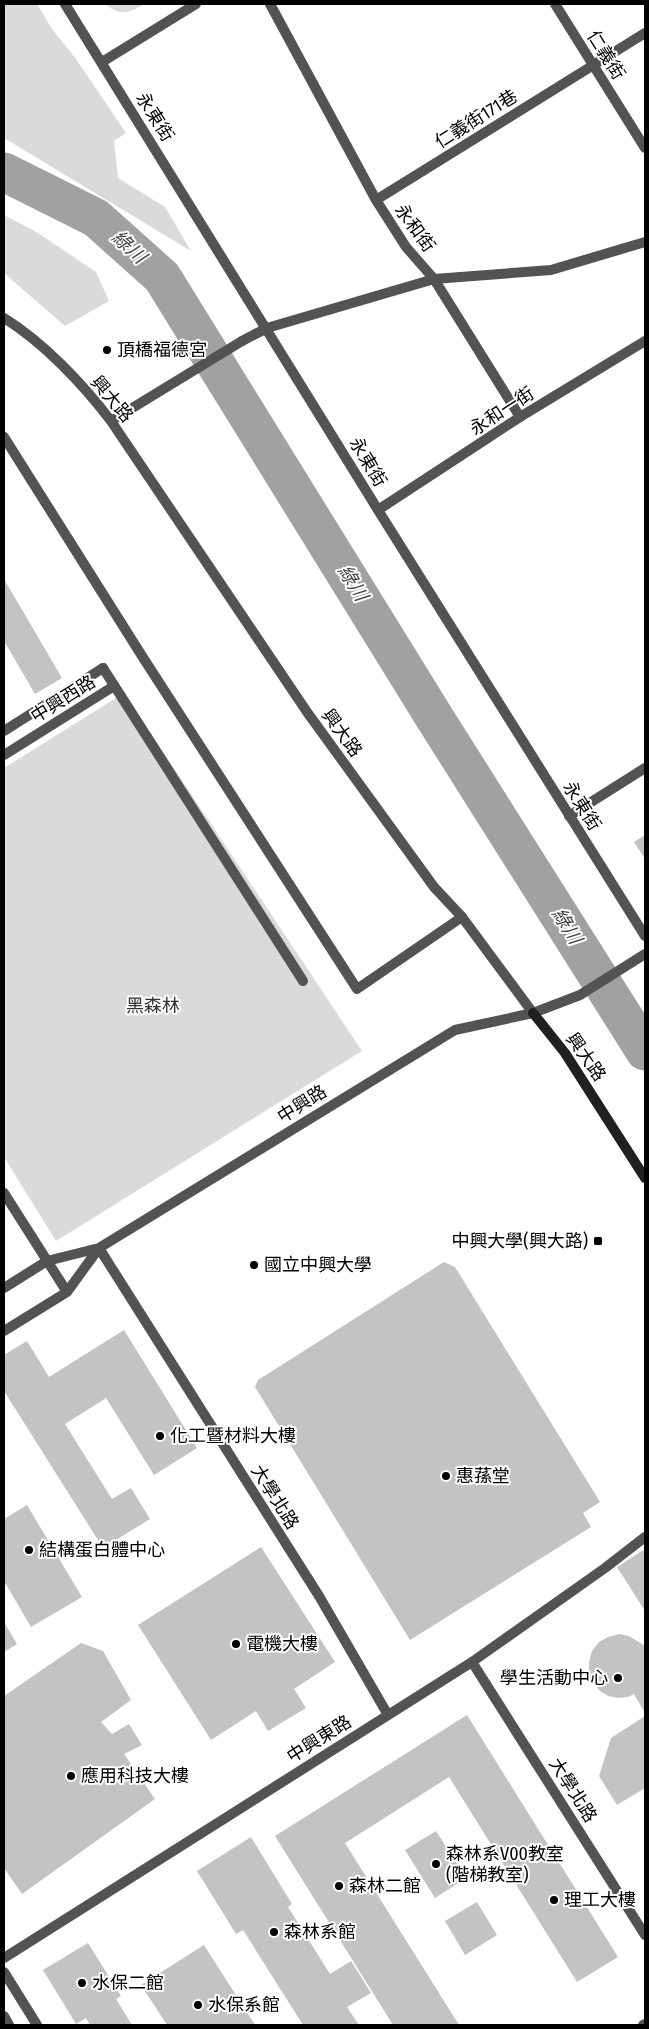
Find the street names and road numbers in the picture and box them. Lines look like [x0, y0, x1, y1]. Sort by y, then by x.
street label: 仁義街 [582, 26, 630, 84]
street label: 仁義街171巷 [431, 85, 521, 153]
street label: 永東街 [131, 88, 179, 146]
street label: 永和街 [390, 200, 440, 256]
street label: 興大路 [86, 371, 138, 427]
street label: 永和一街 [466, 382, 538, 440]
street label: 永東街 [345, 433, 391, 491]
street label: 中興西路 [27, 671, 99, 727]
street label: 興大路 [317, 705, 367, 761]
street label: 永東街 [558, 777, 606, 835]
street label: 興大路 [562, 1029, 610, 1085]
street label: 中興路 [273, 1080, 331, 1128]
street label: 大學北路 [247, 1461, 303, 1533]
street label: 中興東路 [283, 1711, 355, 1767]
street label: 大學北路 [545, 1754, 601, 1826]

